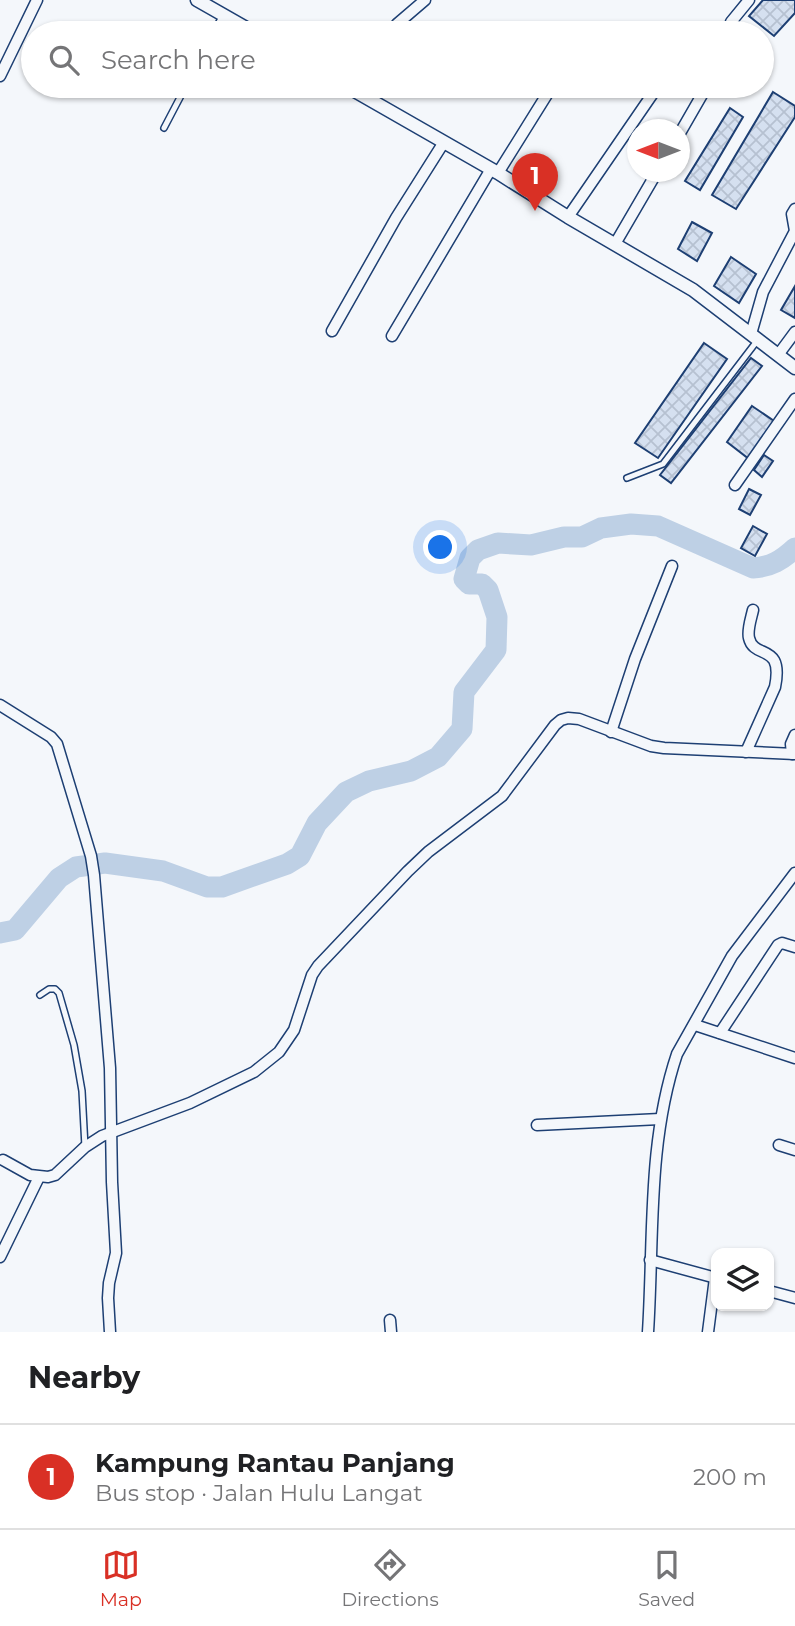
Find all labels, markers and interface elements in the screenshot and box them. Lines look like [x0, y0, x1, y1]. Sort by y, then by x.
search box [21, 21, 774, 98]
icon: search [45, 41, 83, 79]
text: Search here [101, 44, 256, 76]
north arrow [627, 119, 690, 182]
pin: 1 [512, 153, 558, 211]
your location [423, 530, 457, 564]
map controls [711, 1248, 774, 1311]
button: layers [711, 1248, 774, 1311]
text: Nearby [28, 1359, 140, 1396]
text: Kampung Rantau Panjang [95, 1447, 455, 1479]
text: 1 [46, 1463, 56, 1491]
text: 200 m [693, 1463, 767, 1491]
text: Bus stop · Jalan Hulu Langat [95, 1479, 423, 1507]
tab: Map [100, 1546, 142, 1611]
tab: Directions [341, 1546, 439, 1611]
tab: Saved [638, 1546, 695, 1611]

